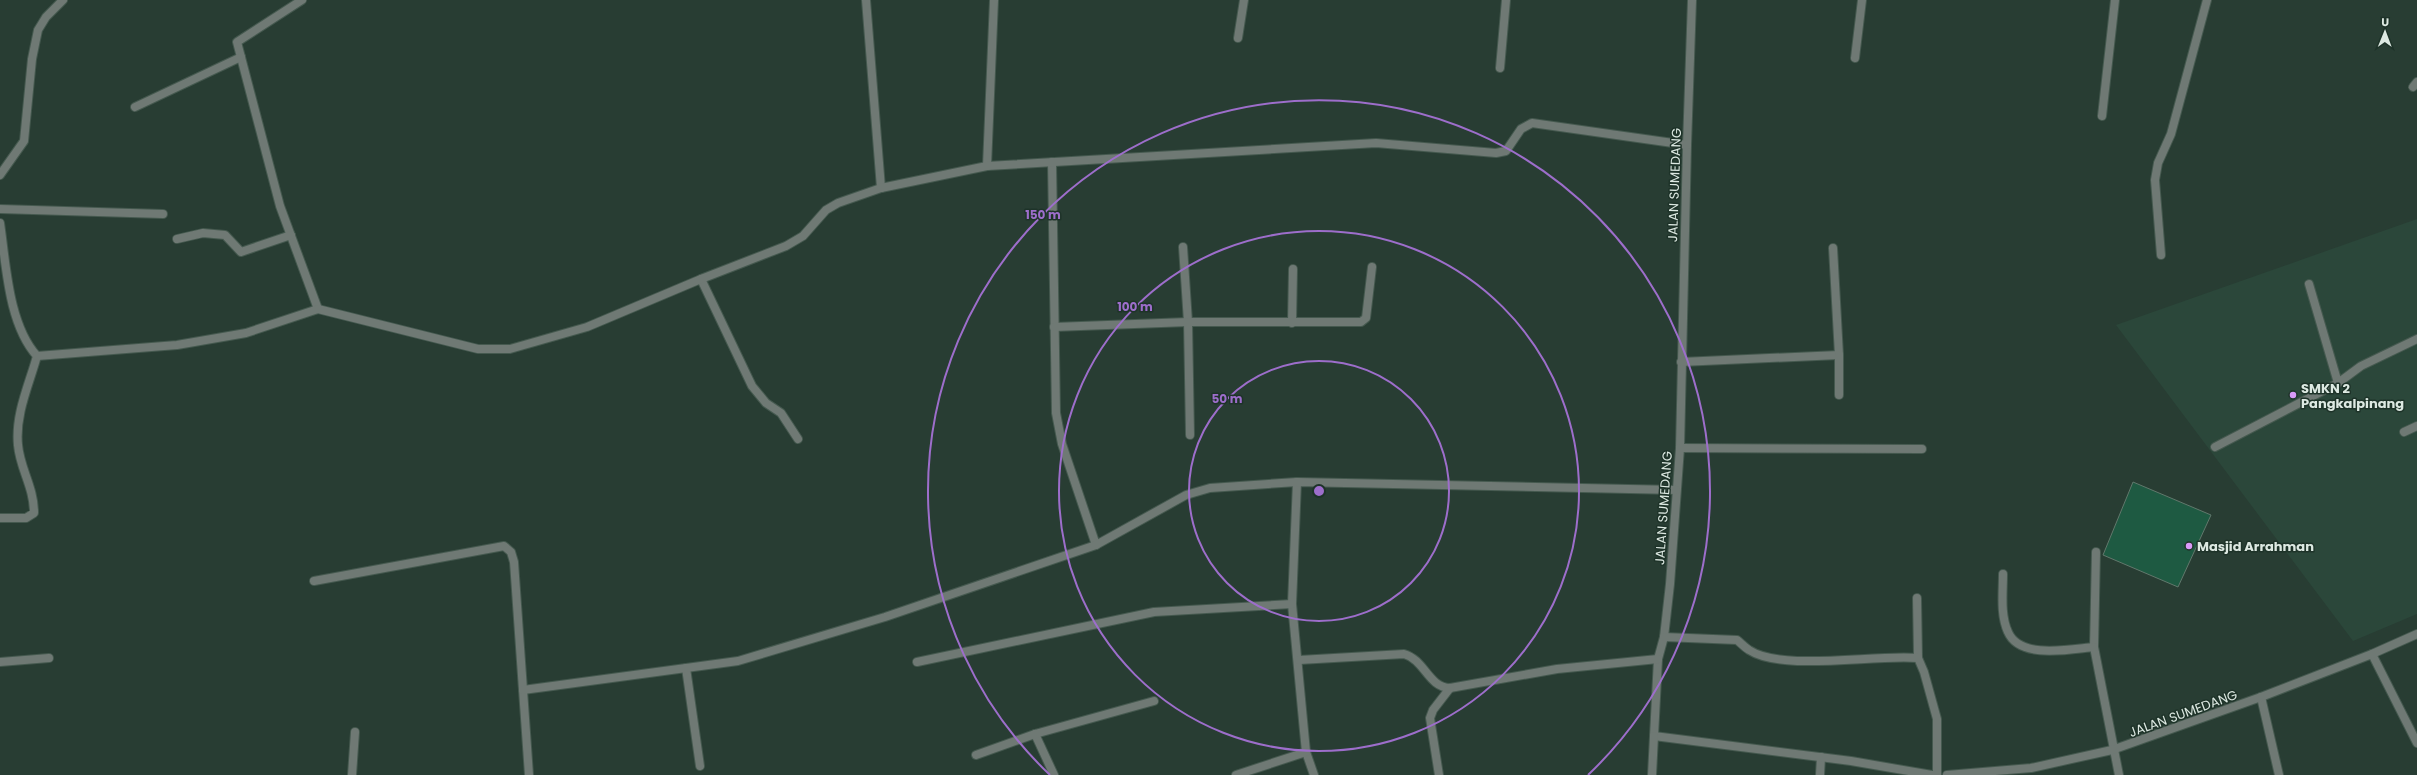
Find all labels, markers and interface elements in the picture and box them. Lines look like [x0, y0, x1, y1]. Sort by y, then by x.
north arrow [2365, 12, 2405, 52]
text: U [2381, 14, 2389, 30]
street label: JALAN SUMEDANG [1663, 128, 1686, 242]
text: 150 m [1025, 206, 1061, 223]
text: 100 m [1117, 298, 1153, 315]
place label: SMKN 2 Pangkalpinang [2301, 379, 2404, 413]
text: 50 m [1212, 390, 1243, 407]
marker: SMKN 2 Pangkalpinang [2288, 390, 2298, 400]
street label: JALAN SUMEDANG [1650, 450, 1677, 566]
centre of rings [1312, 484, 1326, 498]
place label: Masjid Arrahman [2197, 537, 2314, 556]
marker: Masjid Arrahman [2184, 541, 2194, 551]
street label: JALAN SUMEDANG [2126, 685, 2240, 742]

